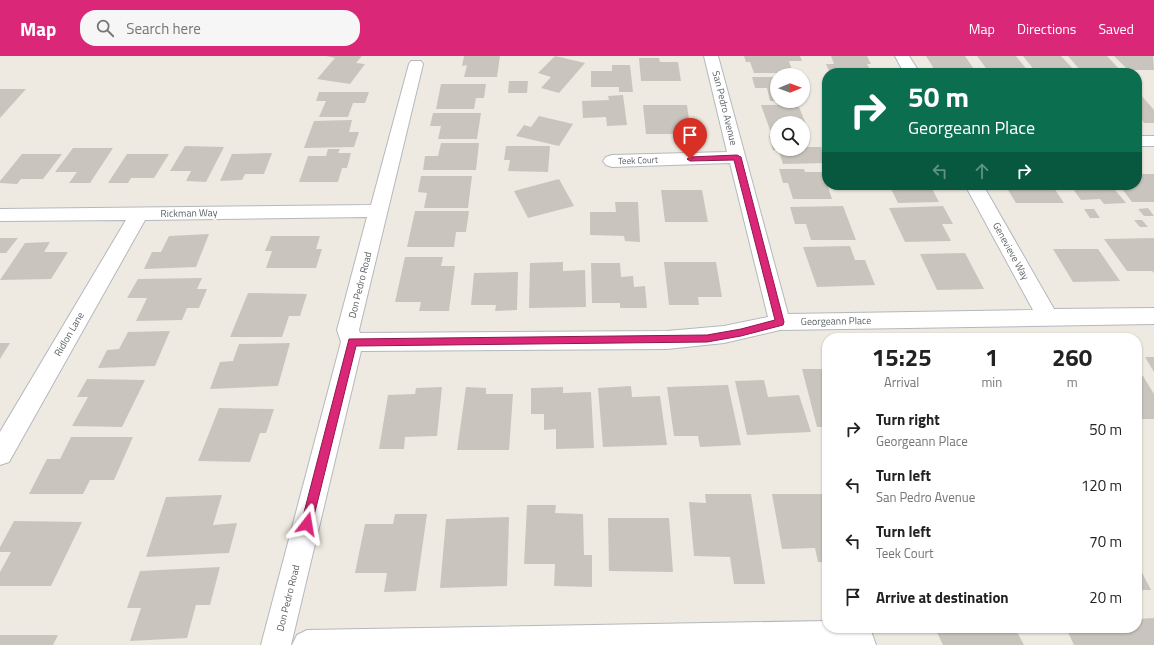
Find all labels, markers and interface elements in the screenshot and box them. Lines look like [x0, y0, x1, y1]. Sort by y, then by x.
search box [80, 10, 360, 46]
text: Map [20, 14, 56, 43]
icon: search [94, 17, 116, 39]
text: Search here [126, 17, 201, 40]
text: Map [969, 18, 995, 39]
text: Directions [1017, 18, 1076, 39]
text: Saved [1098, 18, 1134, 39]
north arrow [770, 68, 810, 108]
map controls [770, 68, 810, 156]
street label: San Pedro Avenue [708, 69, 742, 147]
text: 50 m [908, 75, 969, 118]
icon: right [842, 84, 894, 136]
text: Georgeann Place [908, 114, 1035, 141]
button: search [770, 116, 810, 156]
pin [673, 118, 707, 159]
icon: arrive [679, 124, 701, 146]
street label: Teek Court [618, 153, 659, 167]
icon: left [929, 160, 951, 182]
icon: ahead [971, 160, 993, 182]
icon: right [1013, 160, 1035, 182]
street label: Rickman Way [160, 205, 218, 221]
street label: Genevieve Way [989, 219, 1033, 283]
street label: Don Pedro Road [344, 250, 376, 320]
street label: Ridlon Lane [50, 309, 88, 359]
street label: Georgeann Place [801, 313, 871, 329]
text: 15:25 [872, 339, 932, 375]
text: 1 [985, 339, 999, 375]
text: 260 [1052, 339, 1092, 375]
text: Arrival [884, 372, 919, 392]
text: min [981, 372, 1002, 392]
text: m [1067, 372, 1078, 392]
text: Turn right [876, 408, 940, 431]
icon: right [842, 418, 864, 440]
text: 50 m [1089, 418, 1122, 441]
text: Georgeann Place [876, 431, 968, 451]
text: Turn left [876, 464, 931, 487]
icon: left [842, 474, 864, 496]
text: 120 m [1081, 474, 1122, 497]
text: San Pedro Avenue [876, 487, 975, 507]
position arrow [286, 503, 328, 545]
text: Turn left [876, 520, 931, 543]
icon: left [842, 530, 864, 552]
text: 70 m [1089, 530, 1122, 553]
text: Teek Court [876, 543, 934, 563]
street label: Don Pedro Road [272, 563, 304, 633]
icon: arrive [842, 586, 864, 608]
text: Arrive at destination [876, 586, 1009, 609]
text: 20 m [1089, 586, 1122, 609]

